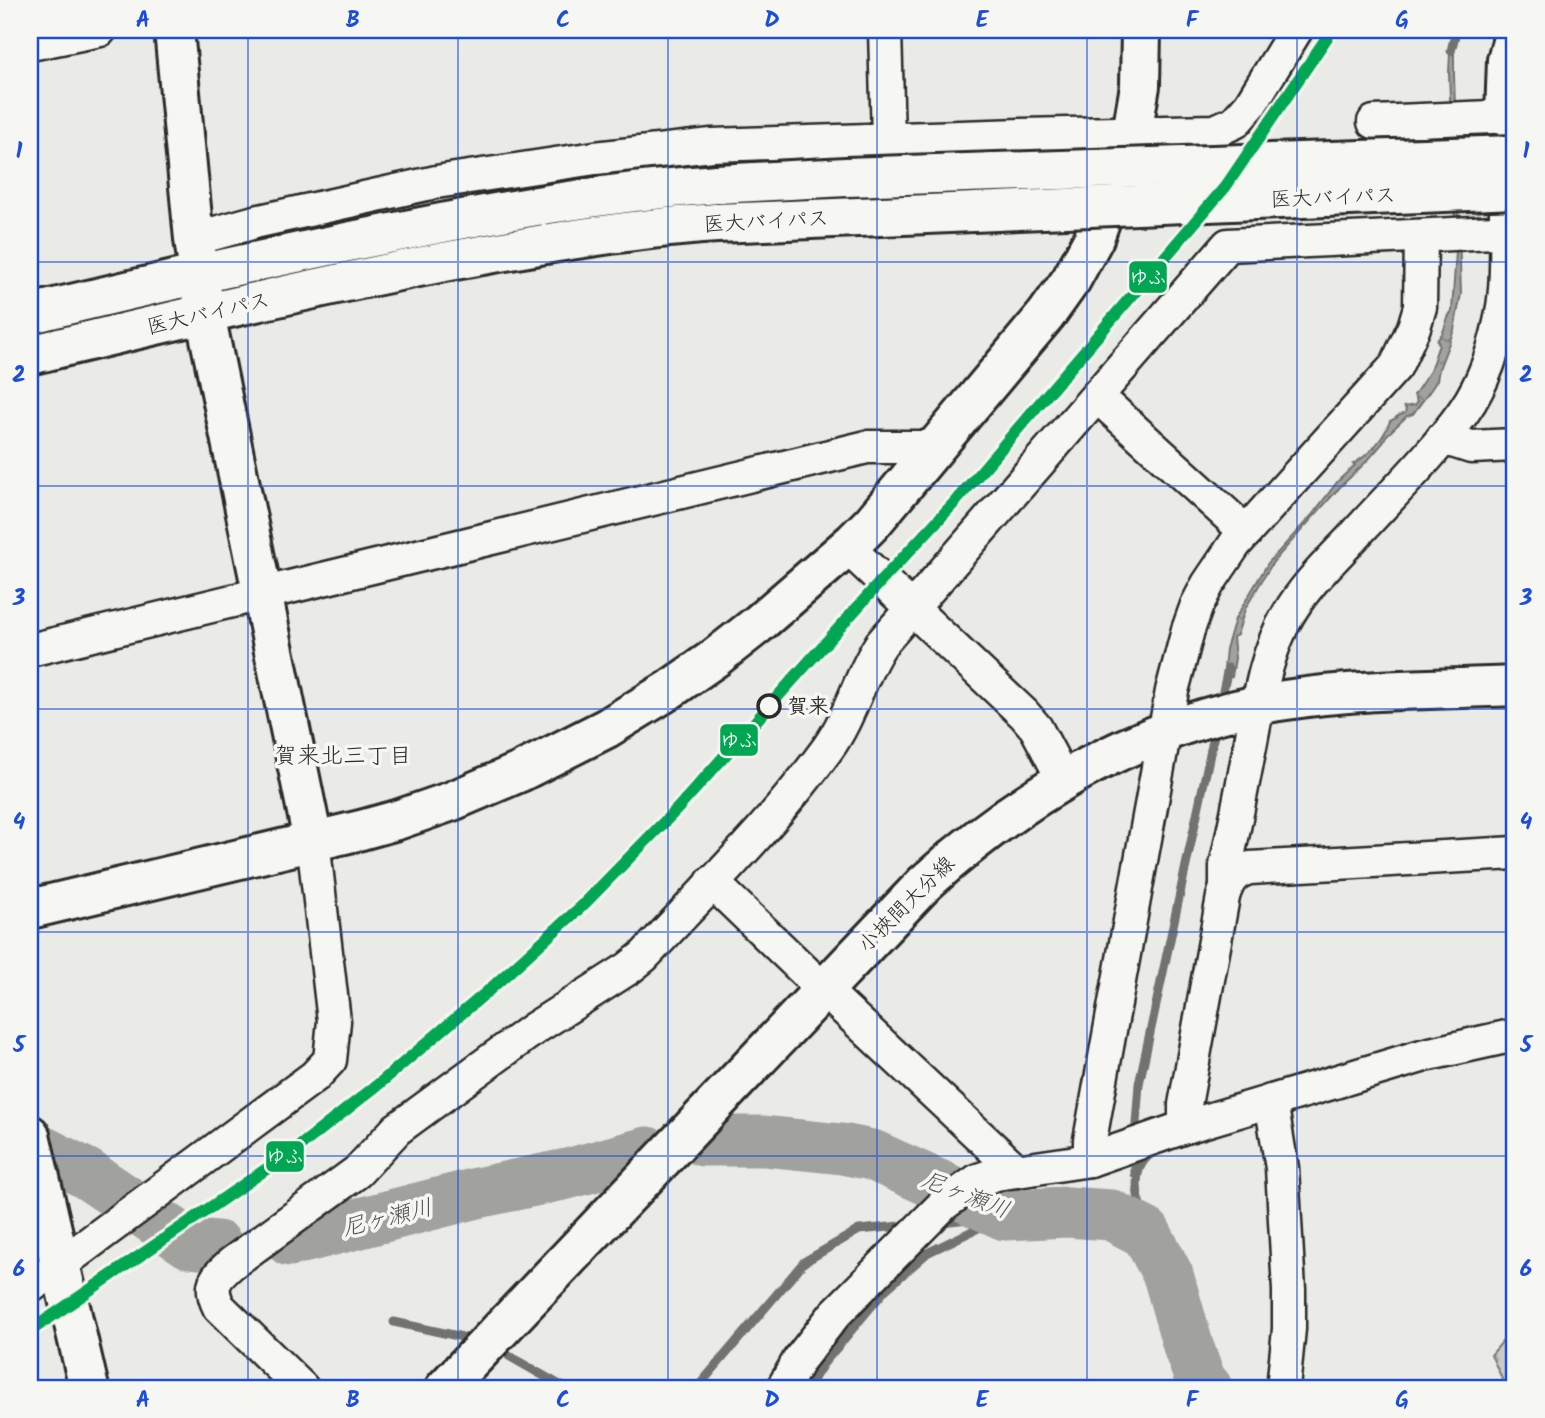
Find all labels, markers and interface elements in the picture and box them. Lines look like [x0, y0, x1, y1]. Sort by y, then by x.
text: A [136, 3, 150, 39]
text: B [346, 3, 360, 39]
text: C [556, 3, 570, 39]
text: D [764, 3, 780, 39]
text: E [976, 3, 990, 39]
text: F [1186, 3, 1200, 39]
text: G [1395, 3, 1409, 39]
text: 1 [16, 134, 23, 170]
text: 1 [1523, 134, 1530, 170]
street label: 医大バイパス [1270, 180, 1396, 217]
street label: 医大バイパス [703, 203, 830, 242]
line badge: ゆふ [1128, 260, 1168, 294]
text: ゆふ [1129, 264, 1167, 294]
street label: 医大バイパス [143, 284, 273, 345]
text: 2 [12, 358, 26, 394]
text: 2 [1519, 358, 1533, 394]
text: 3 [12, 581, 26, 617]
text: 3 [1519, 581, 1533, 617]
place label: 賀来 [787, 691, 829, 724]
marker: 賀来 [757, 694, 781, 718]
line badge: ゆふ [719, 723, 759, 757]
text: ゆふ [720, 727, 758, 757]
district label: 賀来北三丁目 [274, 739, 412, 775]
text: 4 [13, 805, 26, 841]
text: 4 [1520, 805, 1533, 841]
street label: 小挾間大分線 [851, 849, 963, 961]
text: 5 [12, 1028, 27, 1064]
text: 5 [1519, 1028, 1534, 1064]
line badge: ゆふ [265, 1140, 305, 1173]
text: ゆふ [266, 1143, 304, 1173]
water label: 尼ヶ瀬川 [916, 1163, 1015, 1229]
water label: 尼ヶ瀬川 [338, 1190, 436, 1248]
text: 6 [13, 1252, 25, 1288]
text: 6 [1520, 1252, 1532, 1288]
text: A [136, 1383, 150, 1418]
text: B [346, 1383, 360, 1418]
text: C [556, 1383, 570, 1418]
text: D [764, 1383, 780, 1418]
text: E [976, 1383, 990, 1418]
text: F [1186, 1383, 1200, 1418]
text: G [1395, 1383, 1409, 1418]

